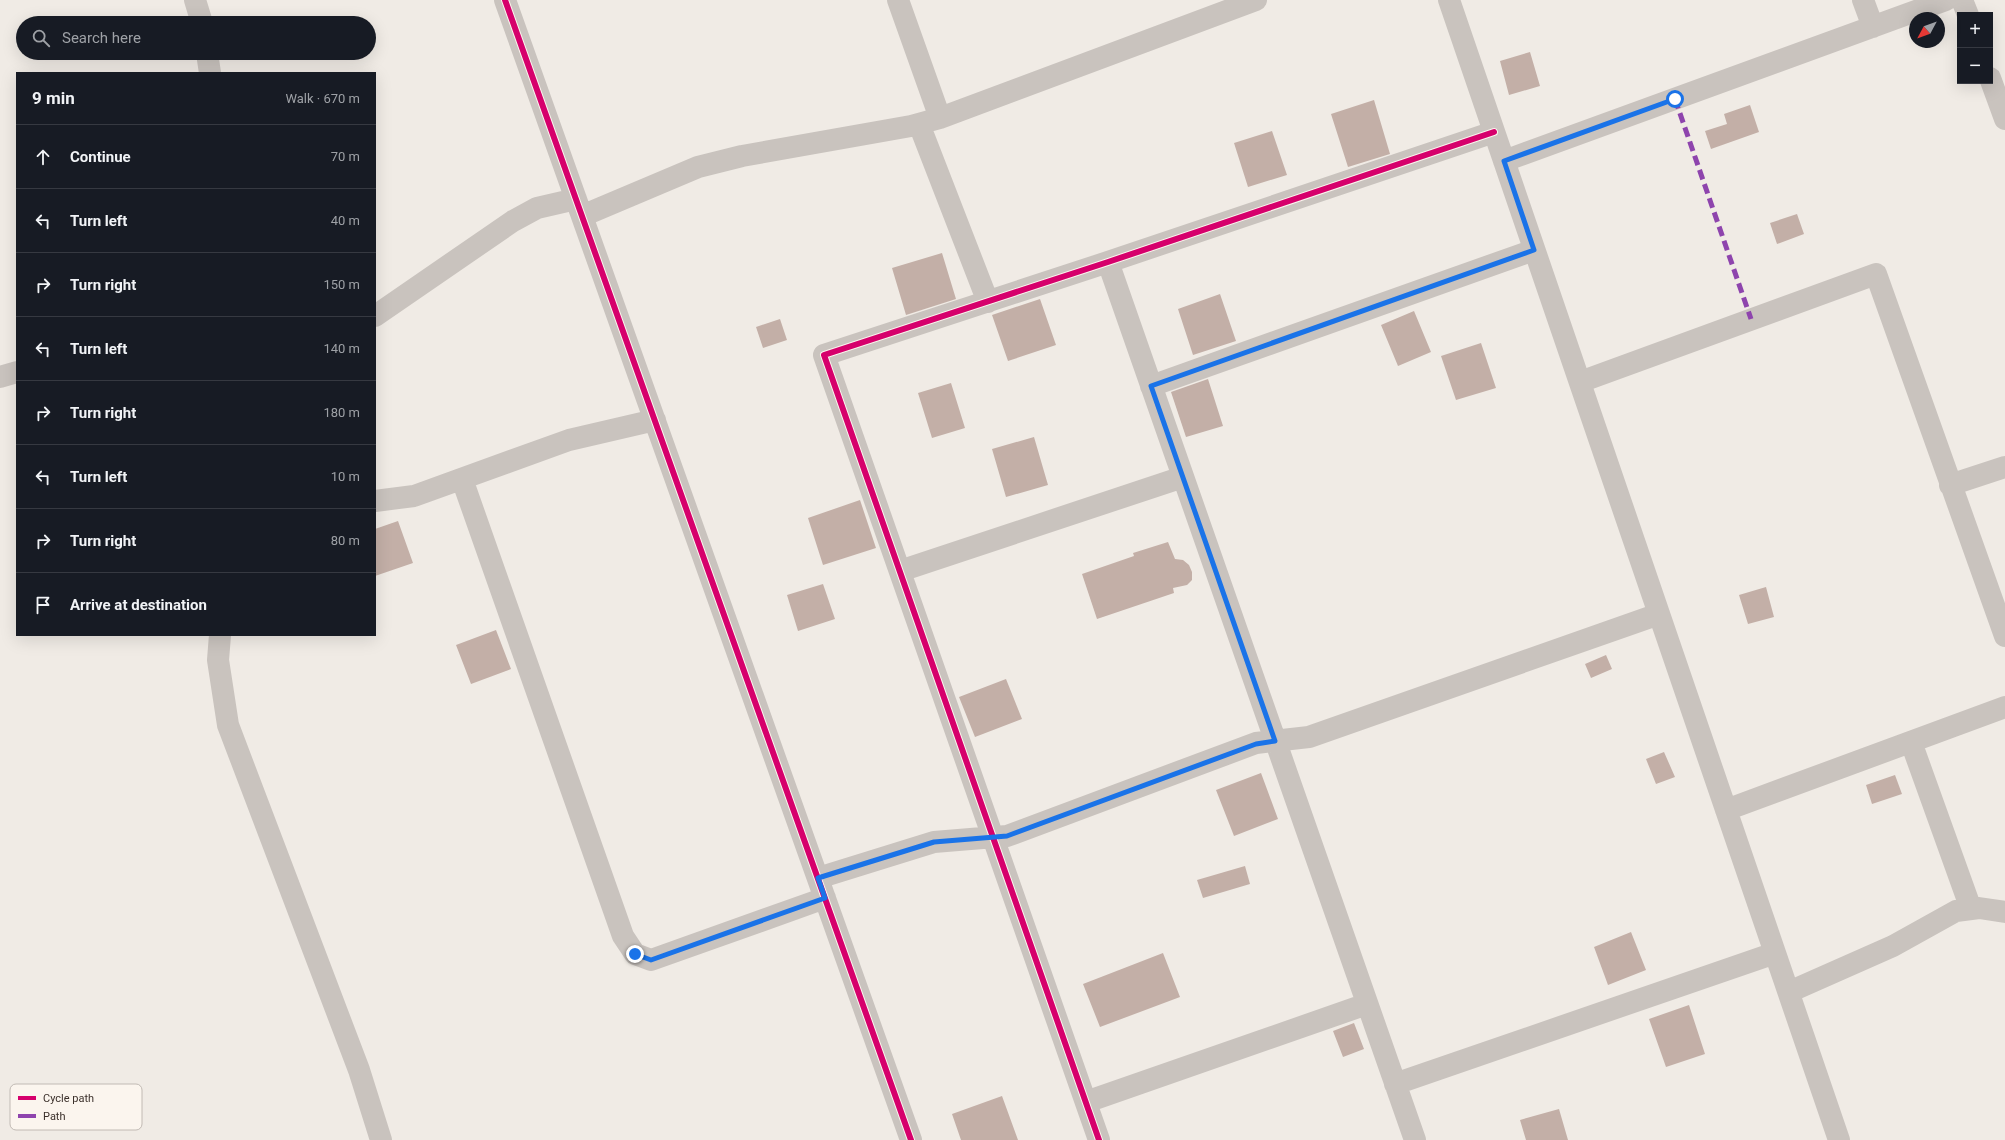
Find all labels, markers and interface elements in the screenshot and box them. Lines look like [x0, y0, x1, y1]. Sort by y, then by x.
north arrow [1909, 12, 1945, 48]
map controls [1957, 12, 1993, 84]
button: + [1957, 12, 1993, 48]
search box [16, 16, 376, 60]
icon: search [30, 27, 52, 49]
text: Search here [62, 29, 141, 47]
button: − [1957, 48, 1993, 84]
text: 9 min [32, 88, 75, 108]
route start [1666, 90, 1684, 108]
text: Walk · 670 m [285, 91, 360, 106]
icon: ahead [32, 146, 54, 168]
text: Continue [70, 148, 131, 166]
text: 70 m [331, 149, 360, 164]
icon: left [32, 210, 54, 232]
text: Turn left [70, 212, 127, 230]
text: 40 m [331, 213, 360, 228]
icon: right [32, 274, 54, 296]
text: Turn right [70, 276, 136, 294]
text: 150 m [323, 277, 360, 292]
icon: left [32, 338, 54, 360]
text: Turn left [70, 340, 127, 358]
text: 140 m [323, 341, 360, 356]
icon: right [32, 402, 54, 424]
text: Turn right [70, 404, 136, 422]
text: 180 m [323, 405, 360, 420]
icon: left [32, 466, 54, 488]
text: Turn left [70, 468, 127, 486]
text: 10 m [331, 469, 360, 484]
icon: right [32, 530, 54, 552]
text: Turn right [70, 532, 136, 550]
text: 80 m [331, 533, 360, 548]
icon: arrive [32, 594, 54, 616]
text: Arrive at destination [70, 596, 207, 614]
route end [626, 945, 644, 963]
legend [10, 1084, 142, 1130]
text: Cycle path [43, 1092, 94, 1105]
text: Path [43, 1110, 66, 1123]

